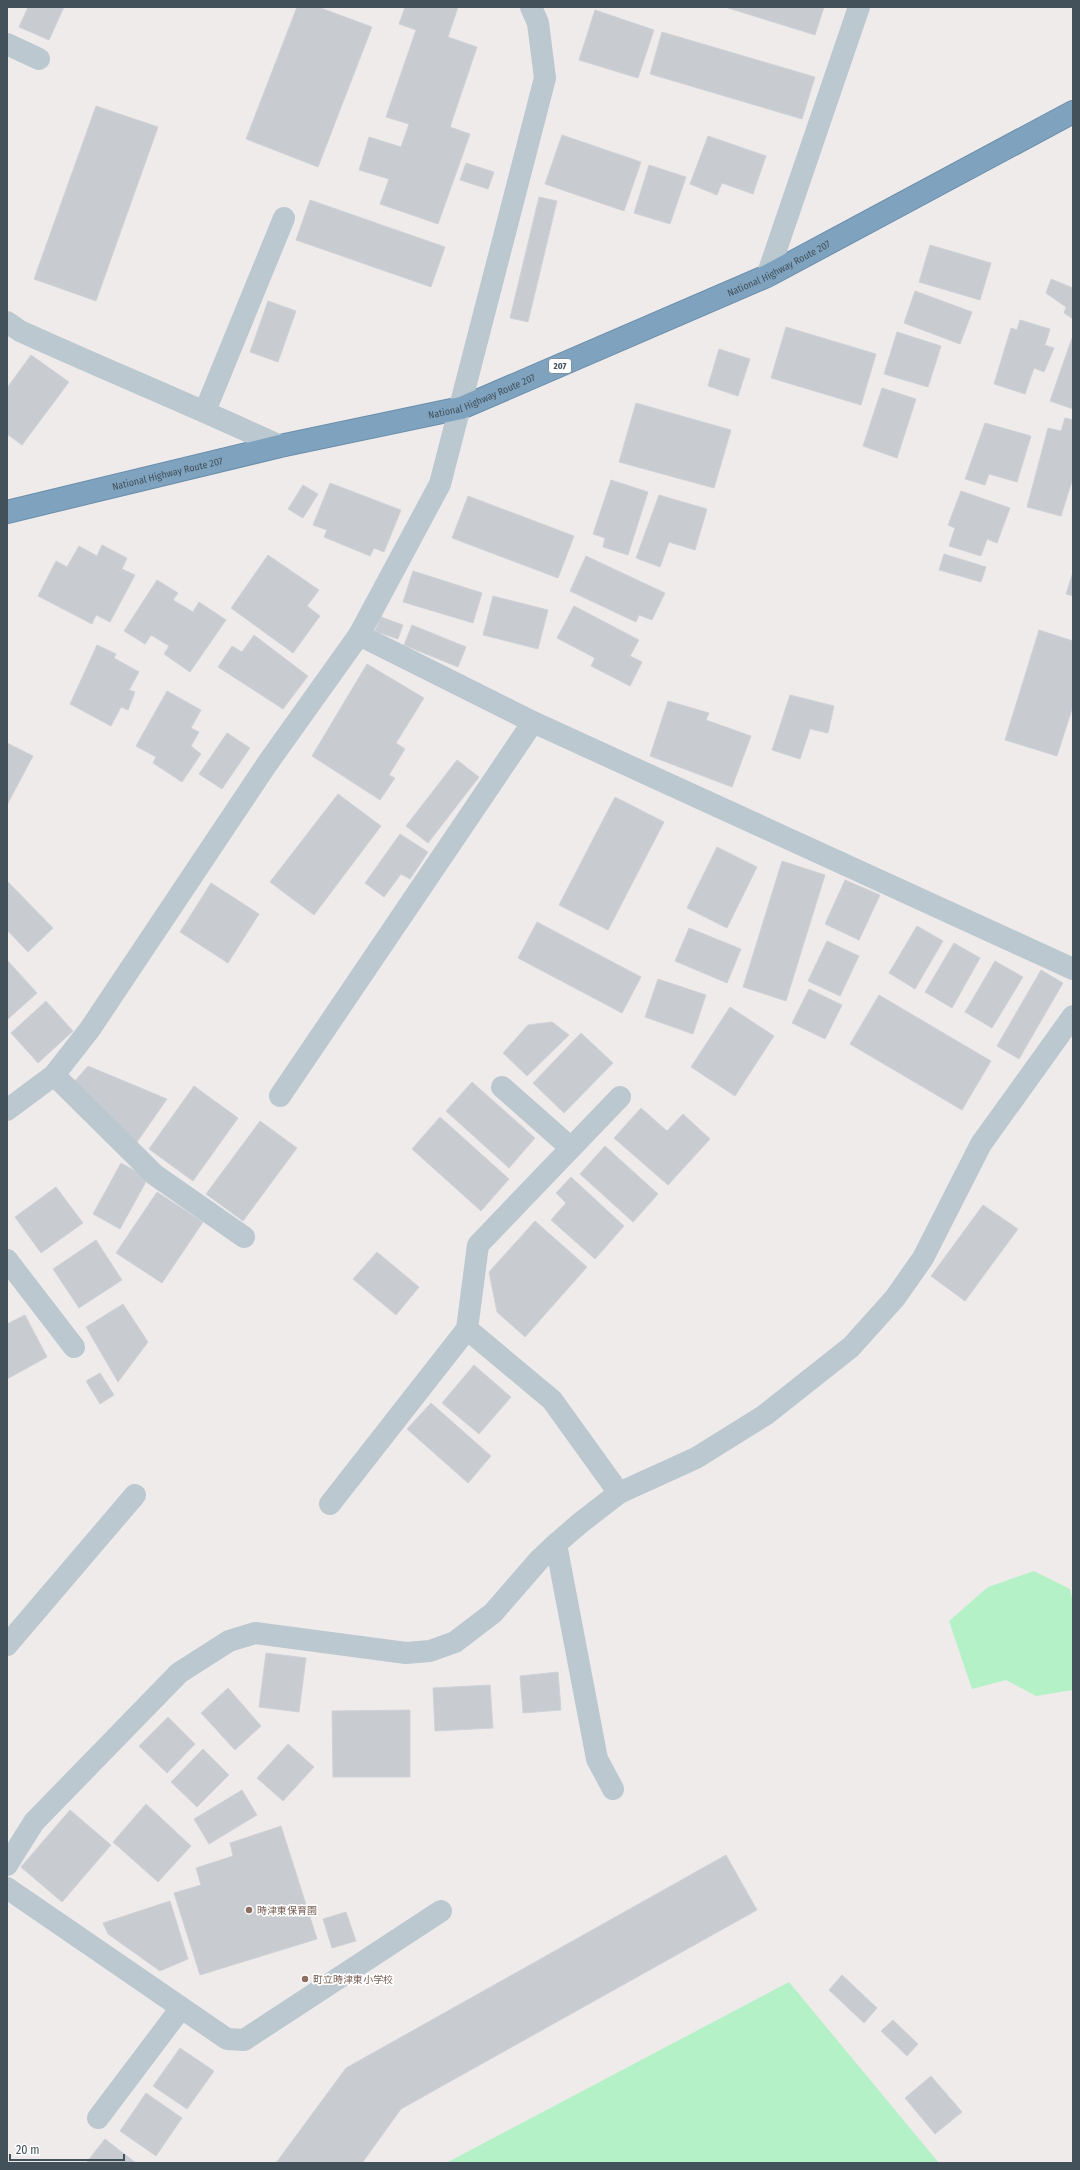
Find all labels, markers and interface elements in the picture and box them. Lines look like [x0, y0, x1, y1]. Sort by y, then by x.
street label: National Highway Route 207 [726, 238, 833, 299]
road number: 207 [549, 359, 571, 373]
street label: National Highway Route 207 [427, 372, 537, 422]
street label: National Highway Route 207 [111, 455, 224, 493]
marker: 時津東保育園 [244, 1905, 254, 1915]
place label: 時津東保育園 [257, 1905, 317, 1917]
marker: 町立時津東小学校 [300, 1974, 310, 1984]
place label: 町立時津東小学校 [313, 1974, 393, 1986]
scale bar [10, 2136, 124, 2162]
text: 20 m [16, 2143, 40, 2157]

